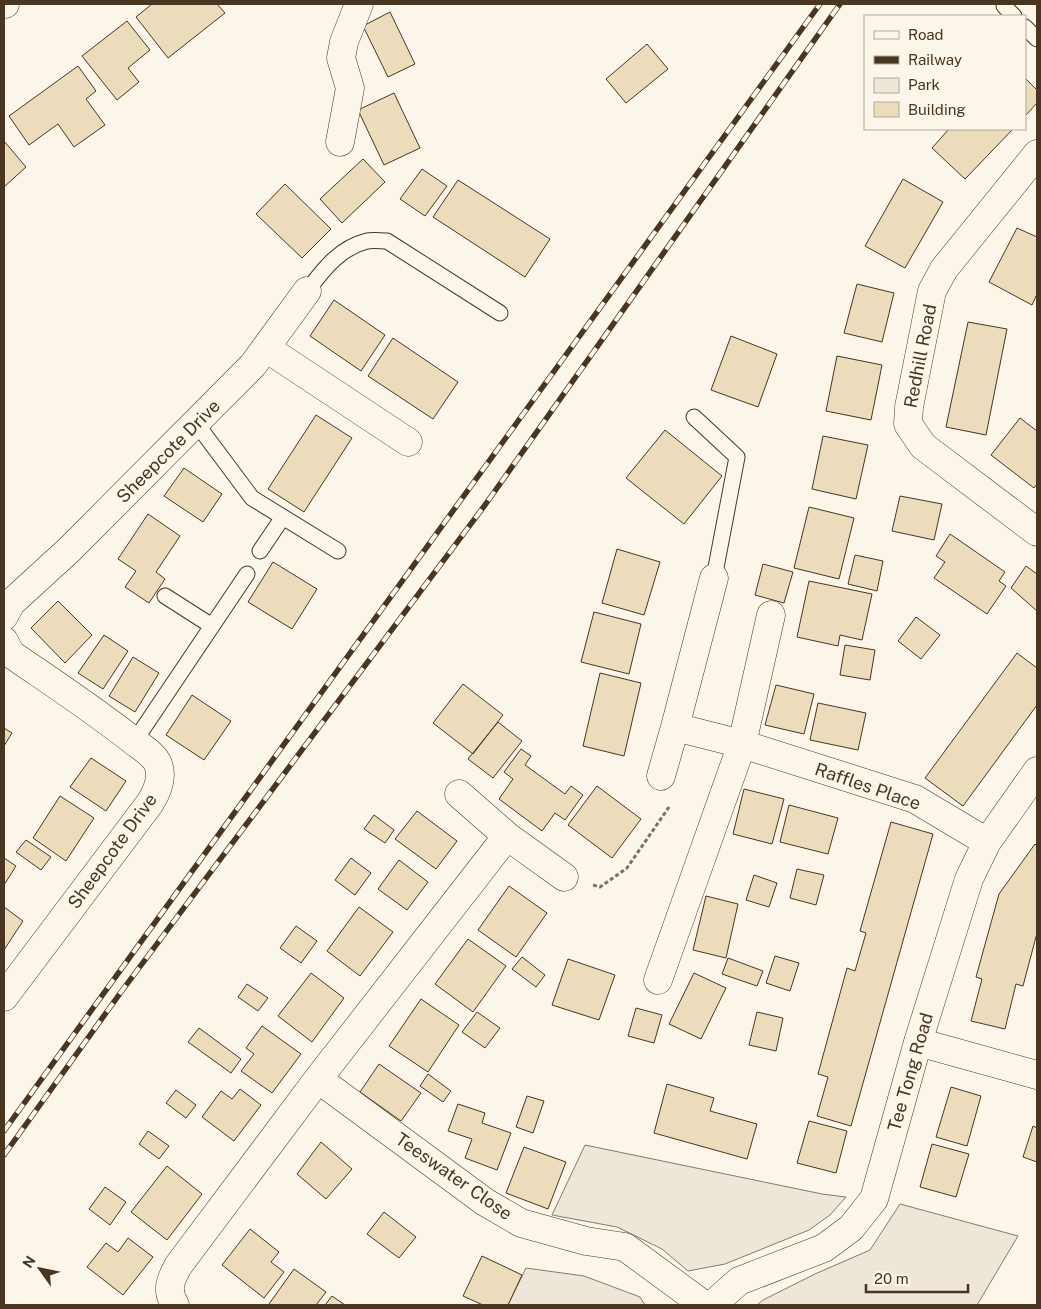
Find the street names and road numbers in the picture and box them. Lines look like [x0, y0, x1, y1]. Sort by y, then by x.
street label: Redhill Road [900, 302, 940, 410]
street label: Sheepcote Drive [112, 395, 224, 507]
street label: Raffles Place [812, 758, 924, 814]
street label: Sheepcote Drive [63, 789, 161, 913]
street label: Tee Tong Road [883, 1010, 937, 1134]
street label: Teeswater Close [392, 1128, 516, 1224]

